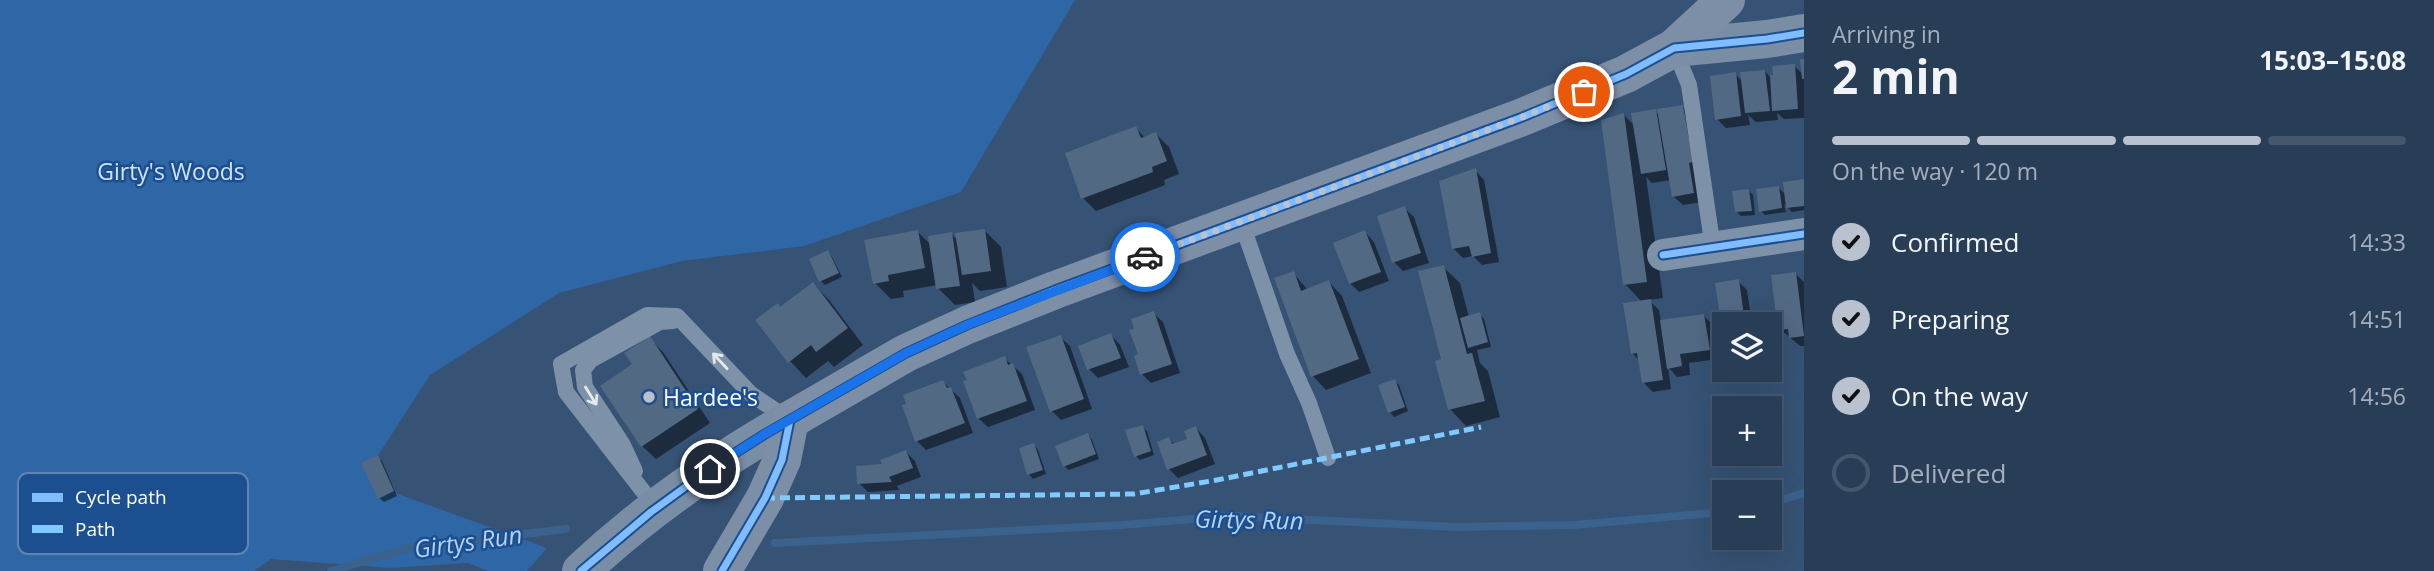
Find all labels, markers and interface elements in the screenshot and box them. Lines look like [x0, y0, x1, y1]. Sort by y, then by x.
text: Arriving in [1832, 18, 1941, 50]
text: 15:03–15:08 [2259, 42, 2406, 78]
text: 2 min [1832, 45, 1960, 107]
pin [1554, 62, 1614, 122]
icon: bag [1565, 73, 1603, 111]
park label: Girty's Woods [97, 155, 245, 187]
text: On the way · 120 m [1832, 155, 2038, 187]
courier [1110, 222, 1180, 292]
icon: check [1832, 223, 1870, 261]
text: Confirmed [1891, 224, 2019, 260]
text: 14:33 [2347, 226, 2406, 258]
icon: car [1126, 238, 1164, 276]
icon: check [1832, 300, 1870, 338]
text: Preparing [1891, 301, 2009, 337]
text: 14:51 [2347, 303, 2406, 335]
map controls [1712, 312, 1782, 550]
button: layers [1712, 312, 1782, 382]
one-way arrow [711, 353, 728, 370]
icon: check [1832, 377, 1870, 415]
text: On the way [1891, 378, 2028, 414]
text: 14:56 [2347, 380, 2406, 412]
place label: Hardee's [663, 381, 758, 413]
one-way arrow [585, 386, 599, 406]
marker: Hardee's [641, 389, 657, 405]
button: + [1712, 396, 1782, 466]
pin [680, 439, 740, 499]
icon: home [691, 450, 729, 488]
text: Delivered [1891, 455, 2006, 491]
legend [18, 473, 248, 554]
button: − [1712, 480, 1782, 550]
text: Cycle path [75, 484, 167, 510]
water label: Girtys Run [1194, 502, 1304, 536]
text: Path [75, 516, 115, 542]
water label: Girtys Run [412, 517, 524, 565]

